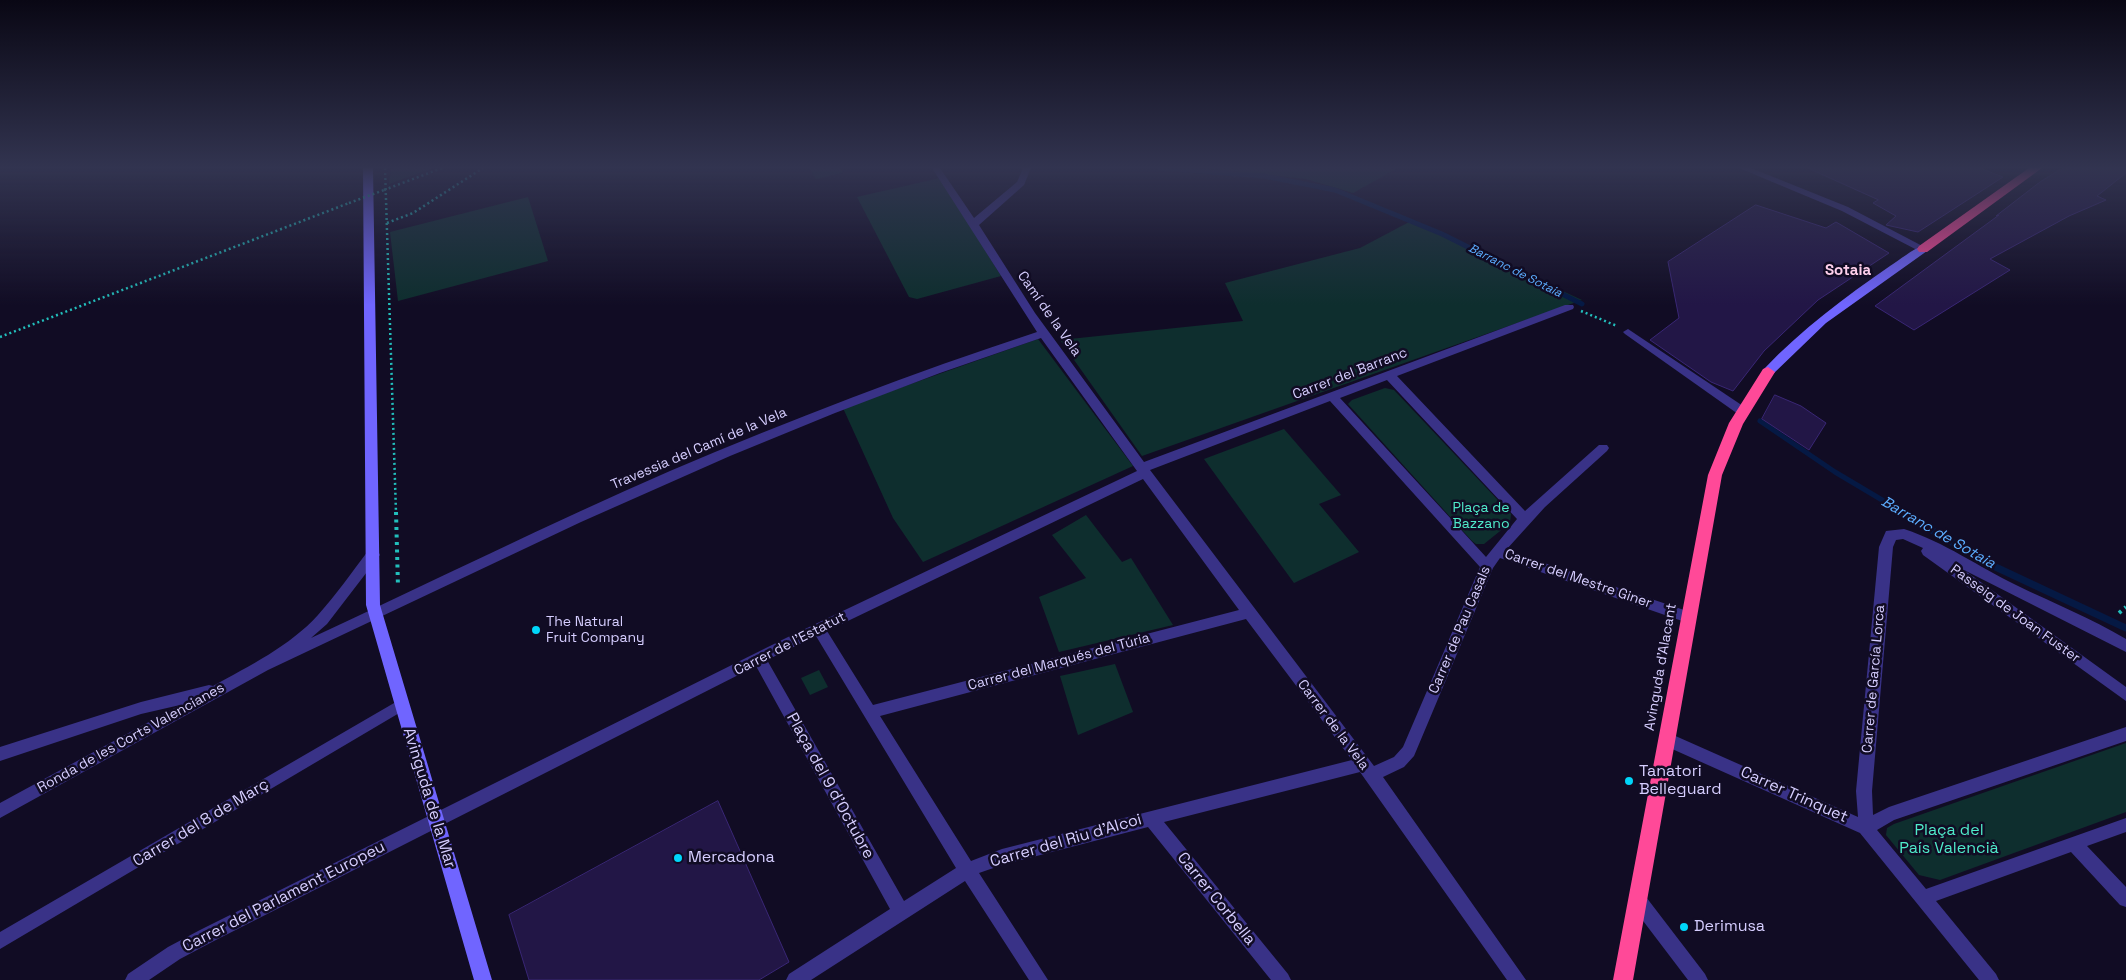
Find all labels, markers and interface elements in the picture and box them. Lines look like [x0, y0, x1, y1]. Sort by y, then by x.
water label: Barranc de Sotaia [1466, 241, 1564, 301]
district label: Sotaia [1825, 262, 1871, 280]
street label: Camí de la Vela [1013, 268, 1085, 360]
street label: Carrer del Barranc [1290, 344, 1410, 404]
street label: Travessia del Camí de la Vela [608, 404, 790, 494]
water label: Barranc de Sotaia [1878, 493, 1998, 573]
park label: Plaça de Bazzano [1452, 500, 1510, 532]
street label: Carrer del Mestre Giner [1502, 546, 1654, 612]
street label: Passeig de Joan Fuster [1947, 561, 2083, 667]
street label: Carrer de Pau Casals [1426, 564, 1494, 696]
street label: Avinguda d'Alacant [1642, 602, 1680, 732]
street label: Carrer de García Lorca [1859, 604, 1889, 754]
street label: Carrer de l'Estatut [731, 609, 849, 679]
place label: The Natural Fruit Company [546, 614, 645, 646]
marker: The Natural Fruit Company [530, 624, 542, 636]
street label: Carrer del Marqués del Túria [966, 630, 1152, 694]
street label: Carrer de la Vela [1294, 677, 1372, 773]
street label: Ronda de les Corts Valencianes [35, 679, 227, 797]
street label: Plaça del 9 d'Octubre [782, 710, 878, 862]
street label: Avinguda de la Mar [398, 725, 460, 871]
place label: Tanatori Belleguard [1639, 762, 1722, 800]
street label: Carrer Trinquet [1737, 763, 1851, 827]
street label: Carrer del 8 de Març [130, 775, 272, 871]
marker: Tanatori Belleguard [1623, 775, 1635, 787]
street label: Carrer del Riu d'Alcoi [988, 810, 1144, 872]
park label: Plaça del País Valencià [1899, 821, 1999, 859]
street label: Carrer del Parlament Europeu [180, 837, 388, 957]
place label: Mercadona [688, 848, 775, 868]
street label: Carrer Corbella [1173, 849, 1259, 949]
marker: Mercadona [672, 852, 684, 864]
place label: Derimusa [1694, 917, 1765, 937]
marker: Derimusa [1678, 921, 1690, 933]

